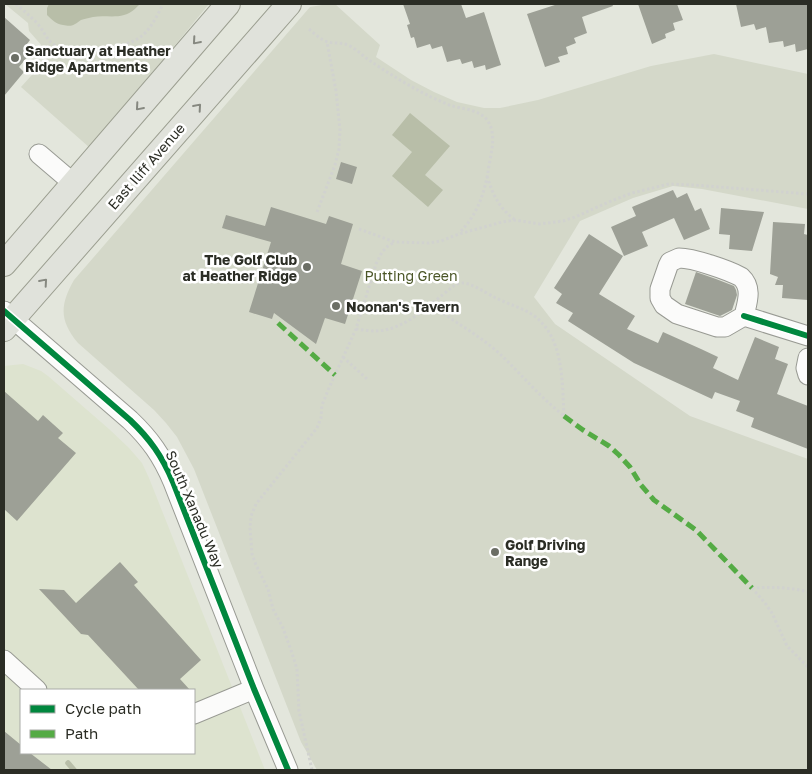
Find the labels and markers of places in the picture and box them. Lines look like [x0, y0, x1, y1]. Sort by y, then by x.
place label: Sanctuary at Heather Ridge Apartments [25, 42, 171, 75]
marker: Sanctuary at Heather Ridge Apartments [9, 52, 21, 64]
place label: The Golf Club at Heather Ridge [182, 251, 297, 284]
marker: The Golf Club at Heather Ridge [301, 261, 313, 273]
place label: Noonan's Tavern [346, 298, 459, 315]
marker: Noonan's Tavern [330, 300, 342, 312]
place label: Golf Driving Range [505, 536, 585, 569]
marker: Golf Driving Range [489, 546, 501, 558]

